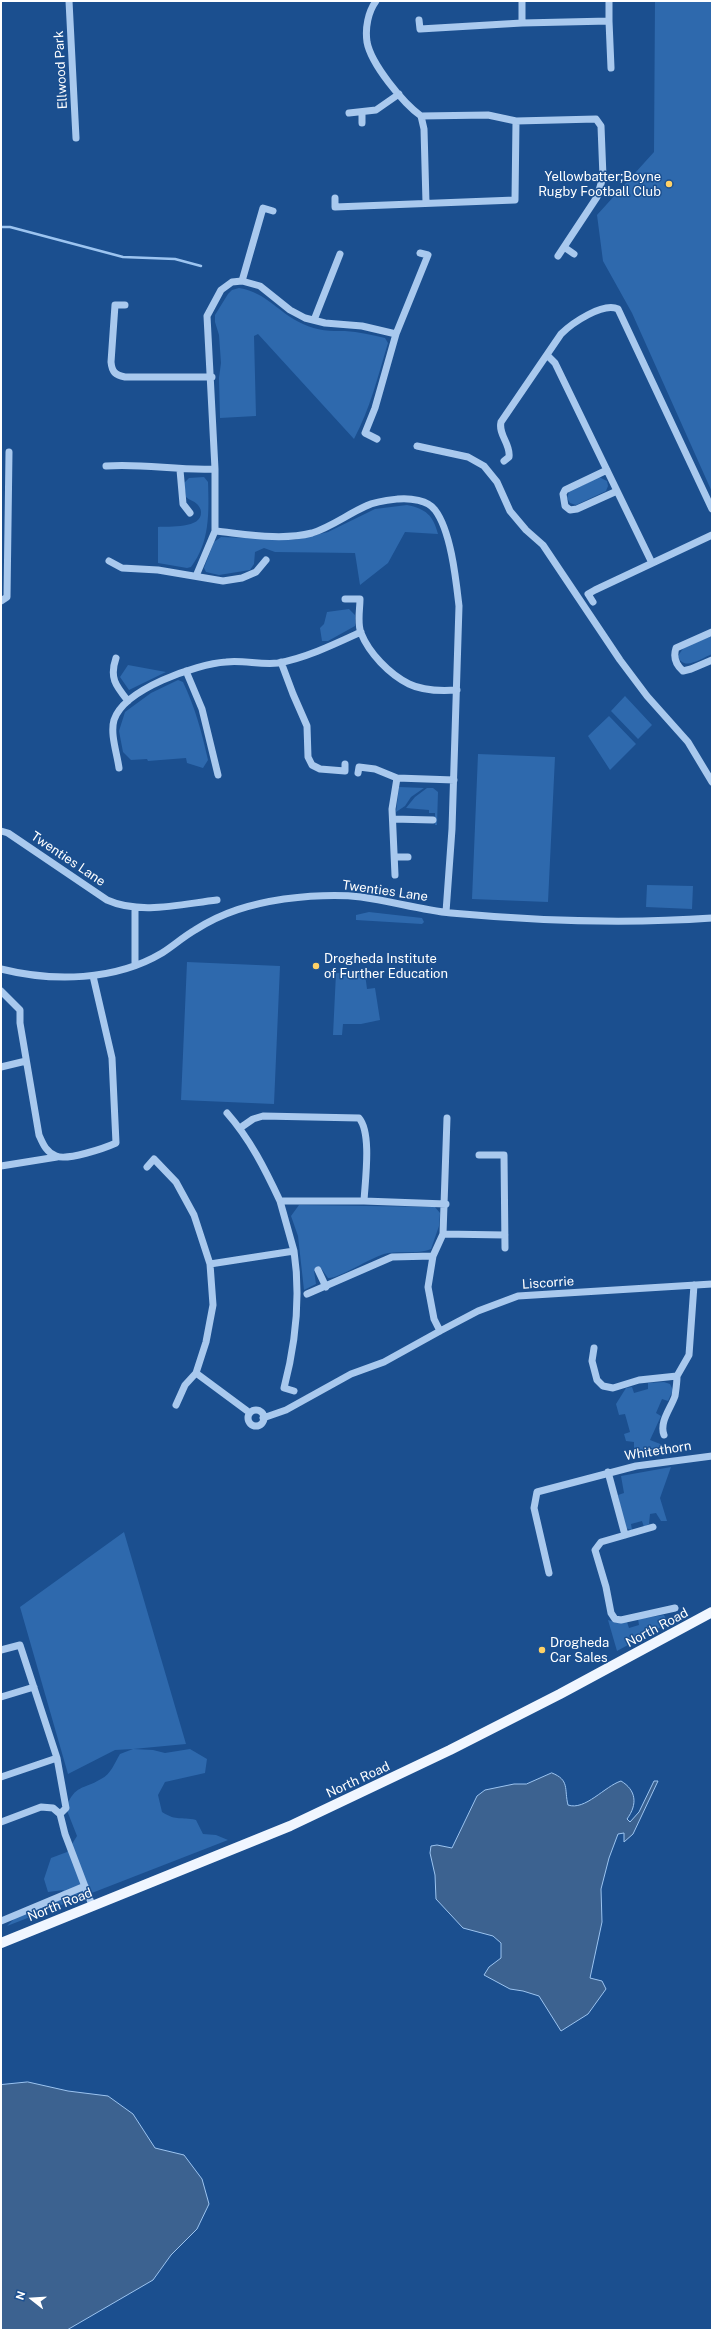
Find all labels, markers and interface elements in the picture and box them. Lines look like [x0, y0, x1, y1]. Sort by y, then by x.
street label: Ellwood Park [51, 30, 71, 110]
place label: Yellowbatter;Boyne Rugby Football Club [538, 169, 661, 200]
marker: Yellowbatter;Boyne Rugby Football Club [664, 179, 674, 189]
street label: Twenties Lane [28, 828, 108, 890]
street label: Twenties Lane [341, 877, 429, 905]
place label: Drogheda Institute of Further Education [324, 951, 448, 982]
marker: Drogheda Institute of Further Education [311, 961, 321, 971]
street label: Liscorrie [521, 1273, 575, 1293]
street label: Whitethorn [623, 1438, 693, 1464]
street label: North Road [623, 1605, 691, 1651]
place label: Drogheda Car Sales [550, 1635, 609, 1666]
marker: Drogheda Car Sales [537, 1645, 547, 1655]
street label: North Road [324, 1758, 392, 1802]
street label: North Road [25, 1885, 95, 1925]
north arrow [12, 2279, 52, 2319]
text: N [14, 2290, 28, 2301]

